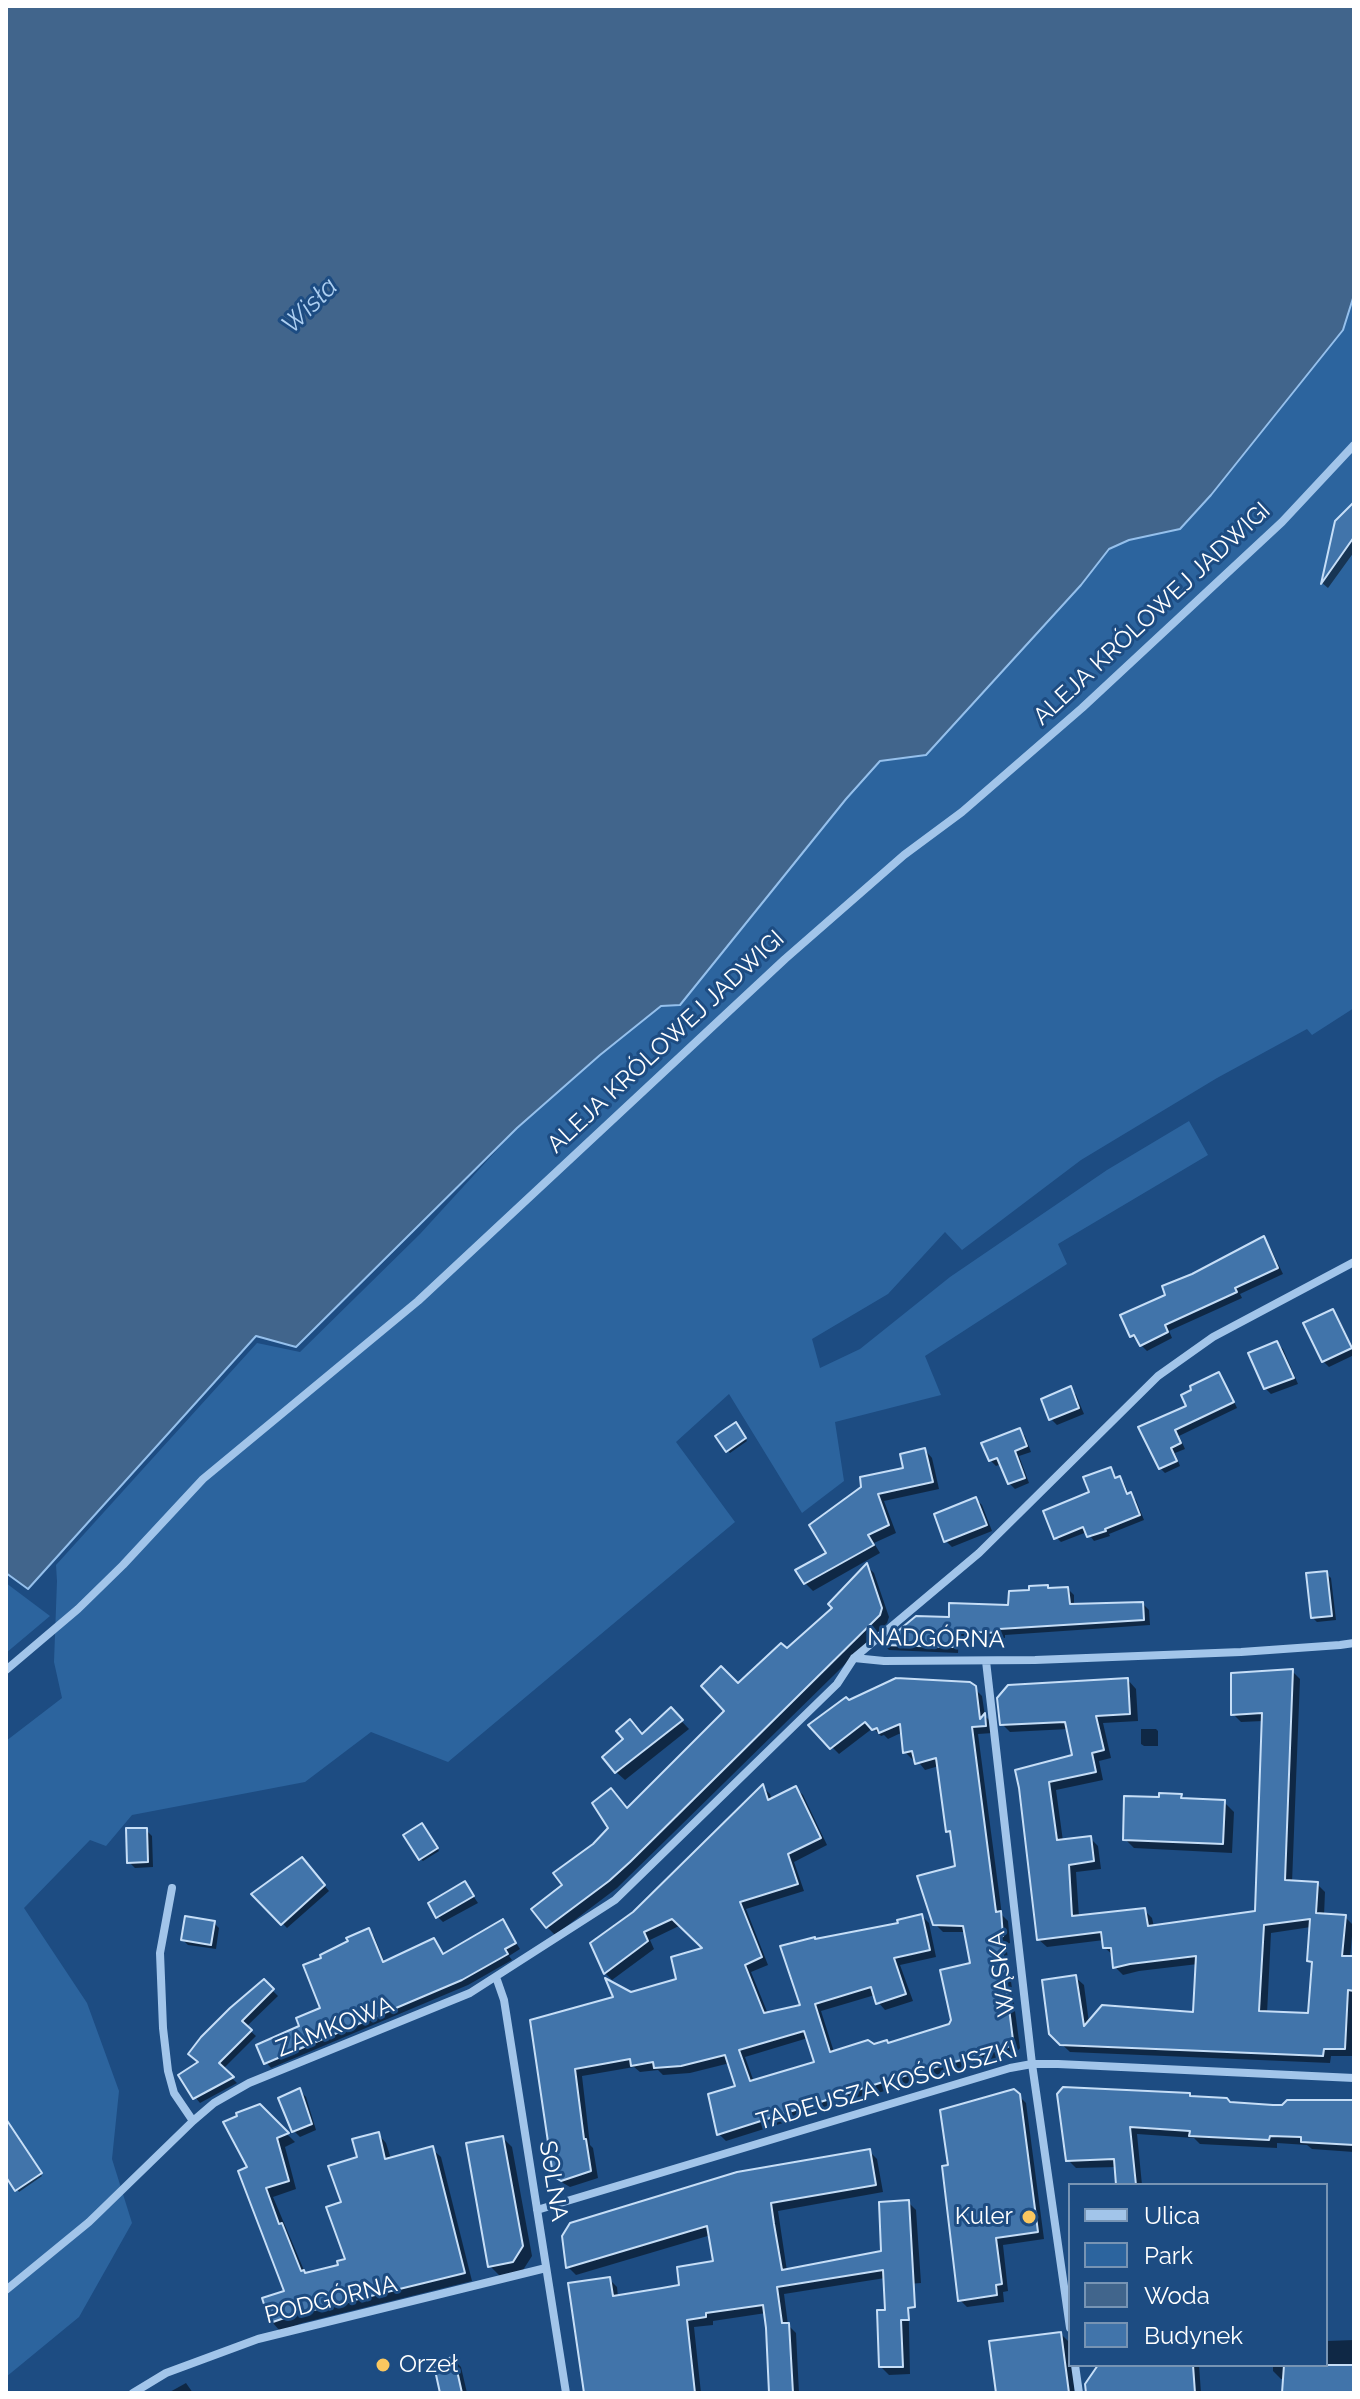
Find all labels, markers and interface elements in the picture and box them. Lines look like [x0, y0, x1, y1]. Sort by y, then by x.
water label: Wisła [275, 271, 345, 341]
street label: ALEJA KRÓLOWEJ JADWIGI [1027, 497, 1277, 731]
street label: ALEJA KRÓLOWEJ JADWIGI [541, 925, 791, 1159]
street label: NADGÓRNA [867, 1623, 1005, 1655]
street label: WĄSKA [982, 1930, 1022, 2018]
street label: ZAMKOWA [272, 1990, 398, 2064]
street label: TADEUSZA KOŚCIUSZKI [753, 2035, 1021, 2137]
street label: SOLNA [532, 2139, 574, 2223]
legend [1068, 2183, 1328, 2367]
text: Ulica [1144, 2201, 1200, 2230]
place label: Kuler [955, 2203, 1013, 2231]
marker: Kuler [1020, 2208, 1038, 2226]
text: Park [1144, 2241, 1193, 2270]
street label: PODGÓRNA [262, 2270, 400, 2330]
text: Woda [1144, 2281, 1210, 2310]
text: Budynek [1144, 2321, 1243, 2350]
place label: Orzeł [399, 2351, 458, 2379]
marker: Orzeł [374, 2356, 392, 2374]

